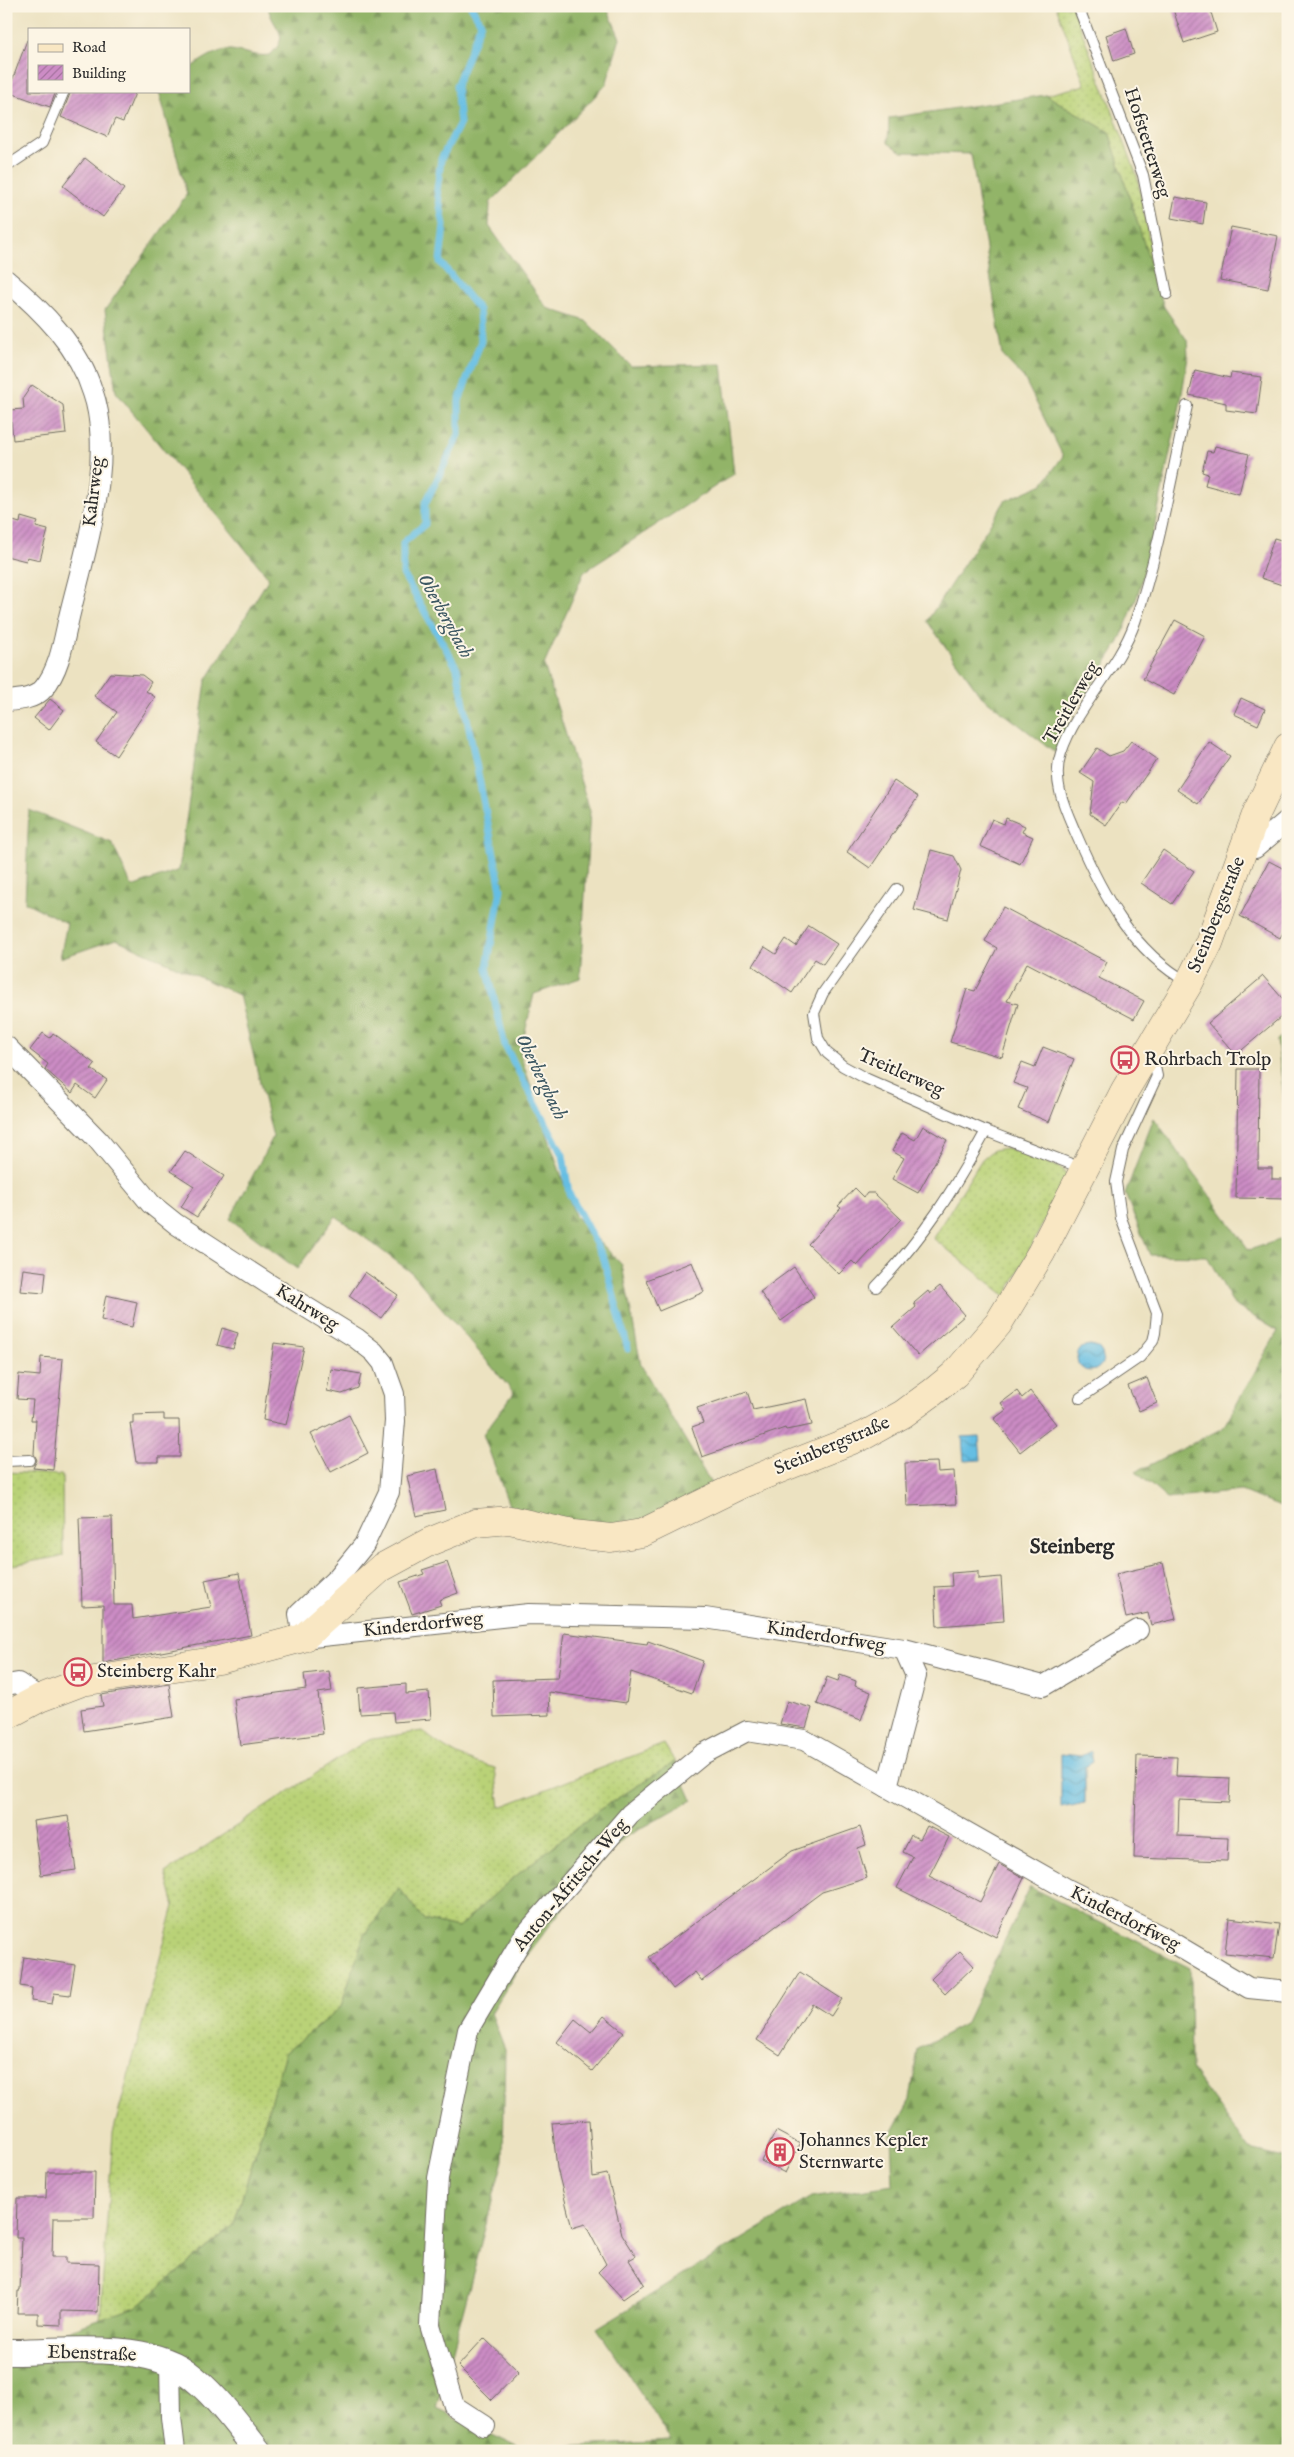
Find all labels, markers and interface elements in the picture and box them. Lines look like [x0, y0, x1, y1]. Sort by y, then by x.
legend [28, 28, 190, 92]
text: Road [72, 38, 107, 57]
text: Building [72, 64, 127, 83]
street label: Hofstetterweg [1118, 85, 1176, 202]
street label: Kahrweg [78, 455, 110, 528]
water label: Oberbergbach [411, 569, 479, 664]
street label: Treitlerweg [1039, 657, 1106, 749]
street label: Steinbergstraße [1183, 853, 1251, 977]
water label: Oberbergbach [508, 1030, 573, 1125]
street label: Treitlerweg [854, 1043, 948, 1103]
bus stop icon: Rohrbach Trolp [1110, 1045, 1140, 1075]
place label: Rohrbach Trolp [1144, 1048, 1271, 1072]
street label: Kahrweg [271, 1279, 344, 1337]
street label: Steinbergstraße [771, 1411, 894, 1481]
district label: Steinberg [1030, 1534, 1115, 1561]
street label: Kinderdorfweg [362, 1607, 485, 1643]
street label: Kinderdorfweg [765, 1616, 888, 1658]
bus stop icon: Steinberg Kahr [63, 1657, 93, 1687]
place label: Steinberg Kahr [97, 1660, 217, 1684]
street label: Anton-Afritsch-Weg [508, 1813, 634, 1957]
street label: Kinderdorfweg [1066, 1881, 1185, 1957]
place label: Johannes Kepler Sternwarte [797, 2129, 928, 2175]
building icon: Johannes Kepler Sternwarte [765, 2137, 795, 2167]
street label: Ebenstraße [47, 2340, 137, 2368]

